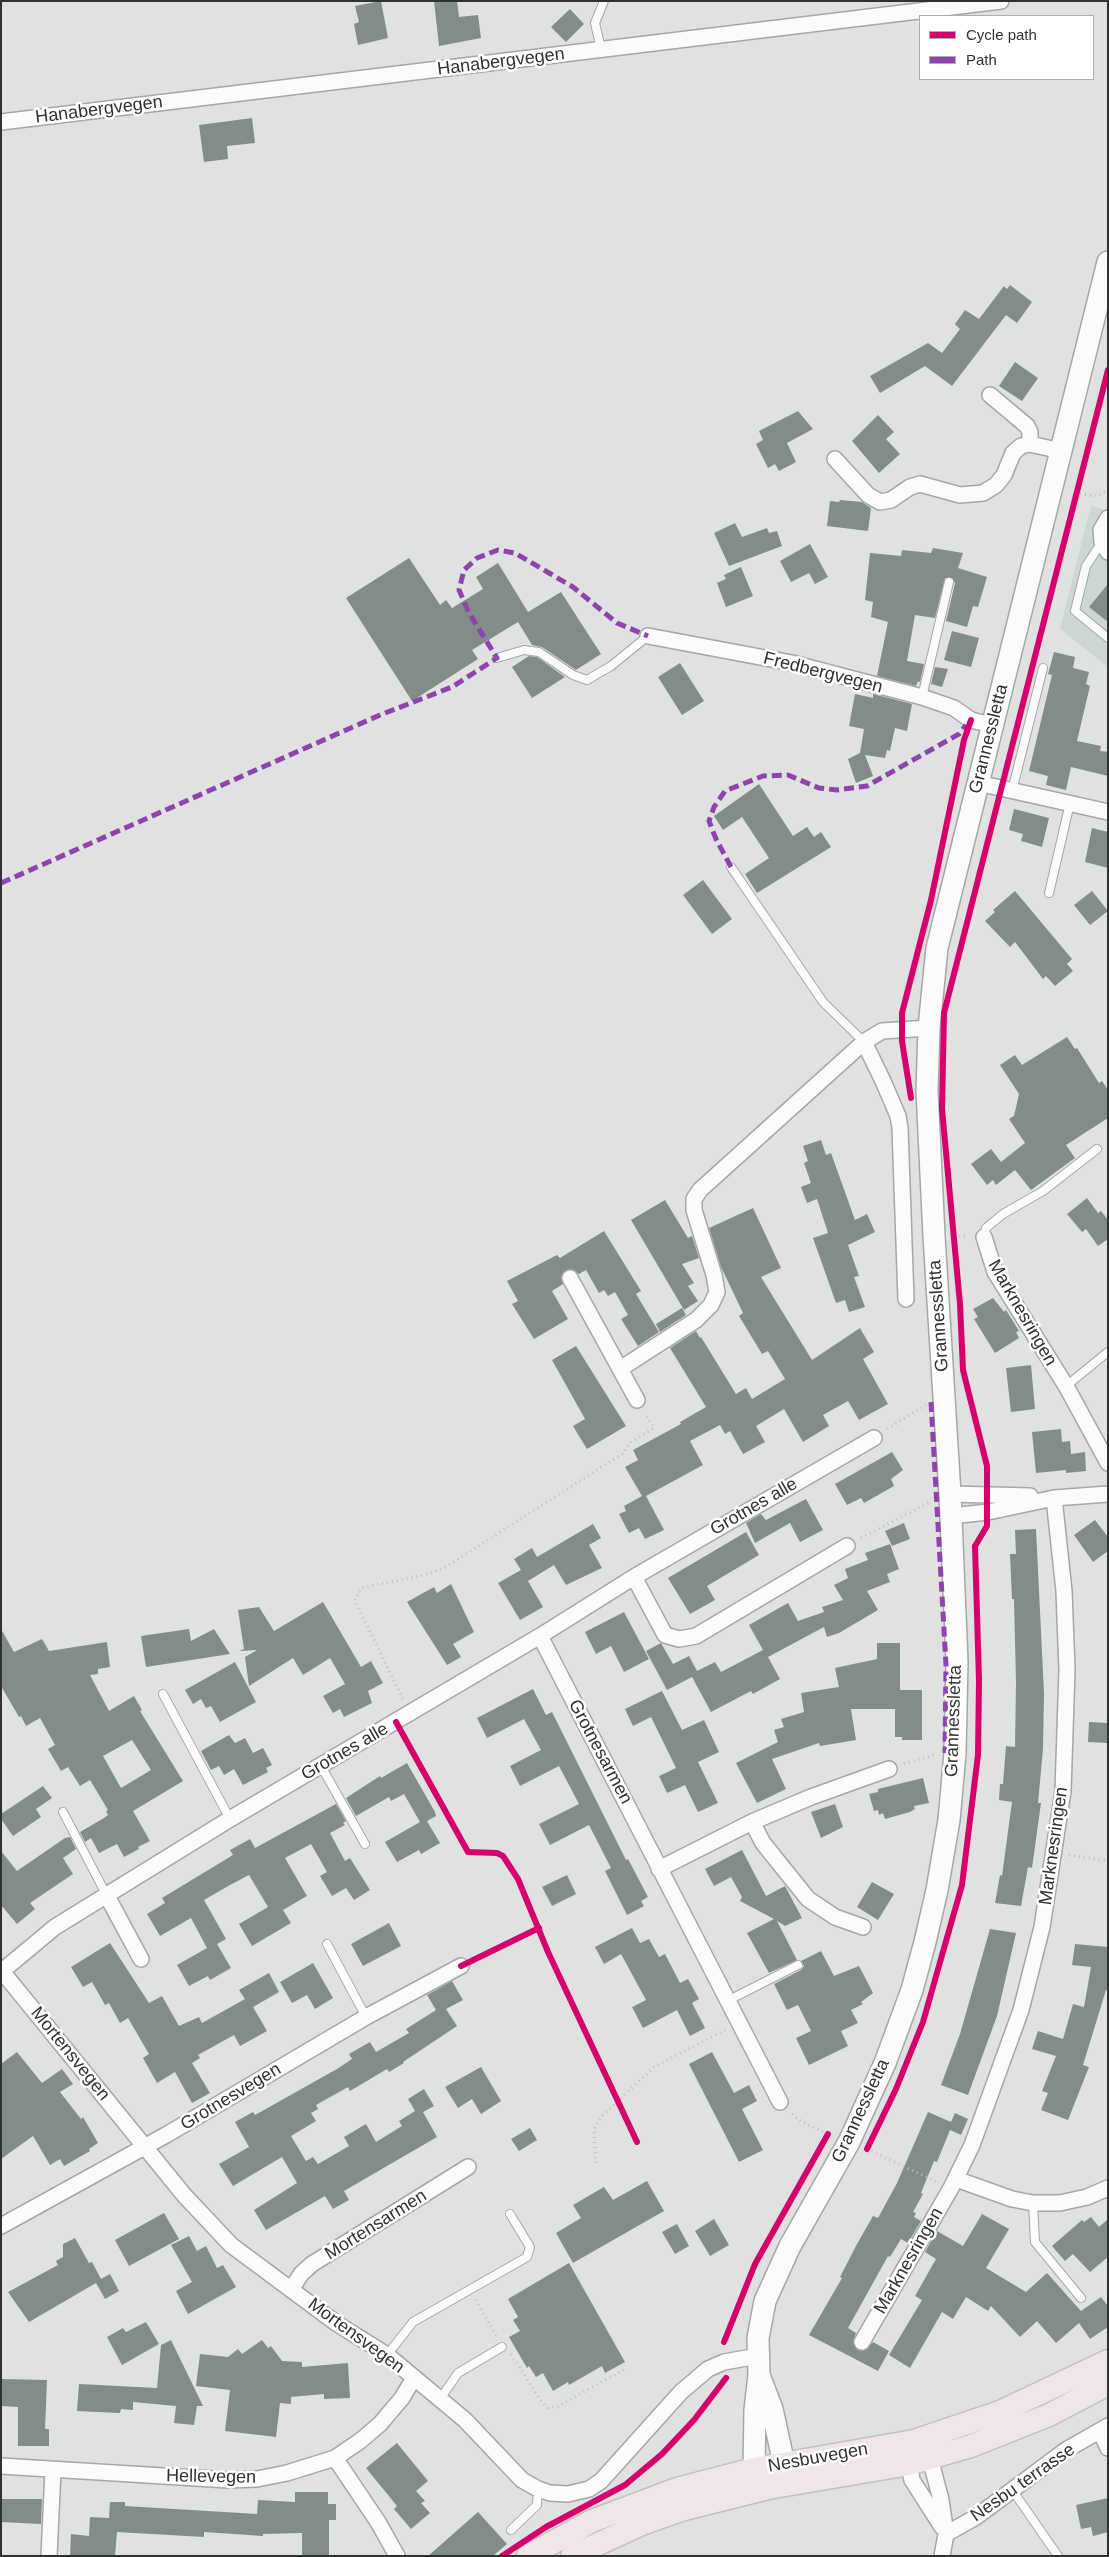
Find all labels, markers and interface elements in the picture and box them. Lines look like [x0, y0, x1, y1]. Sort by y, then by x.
legend [919, 15, 1094, 80]
text: Cycle path [966, 26, 1037, 43]
street label: Hanabergvegen [436, 43, 566, 81]
text: Path [966, 51, 997, 68]
street label: Hanabergvegen [34, 91, 164, 129]
street label: Fredbergvegen [761, 648, 885, 698]
street label: Grannessletta [965, 682, 1013, 796]
street label: Marknesringen [983, 1256, 1061, 1370]
street label: Grannessletta [924, 1259, 954, 1373]
street label: Grotnes alle [707, 1473, 801, 1541]
street label: Grannessletta [941, 1665, 967, 1777]
street label: Grotnesarmen [563, 1696, 637, 1808]
street label: Grotnes alle [298, 1718, 392, 1786]
street label: Marknesringen [1035, 1786, 1073, 1906]
street label: Mortensvegen [26, 2003, 114, 2105]
street label: Grannessletta [828, 2056, 894, 2166]
street label: Grotnesvegen [177, 2059, 285, 2135]
street label: Mortensarmen [321, 2185, 431, 2265]
street label: Marknesringen [870, 2204, 948, 2318]
street label: Mortensvegen [304, 2294, 408, 2378]
street label: Nesbuvegen [766, 2439, 870, 2477]
street label: Nesbu terrasse [967, 2439, 1079, 2527]
street label: Hellevegen [166, 2465, 256, 2489]

